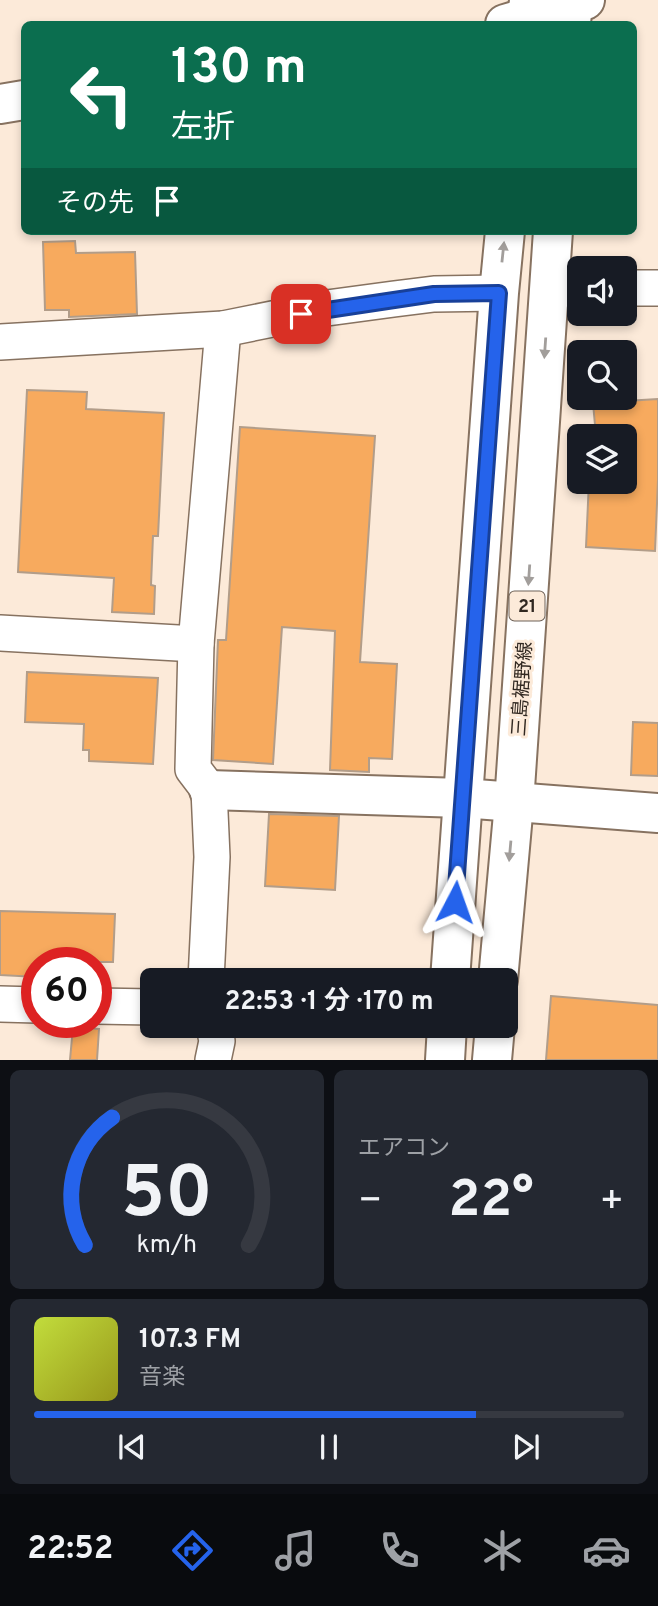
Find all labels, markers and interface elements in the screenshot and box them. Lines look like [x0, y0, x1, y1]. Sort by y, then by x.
text: 130 m [171, 39, 307, 101]
icon: left [56, 49, 147, 140]
text: 左折 [171, 109, 235, 149]
icon: arrive [148, 182, 186, 220]
text: その先 [56, 188, 134, 221]
one-way arrow [498, 241, 509, 263]
map controls [567, 256, 637, 494]
button: sound [567, 256, 637, 326]
pin [271, 284, 331, 344]
icon: arrive [282, 295, 320, 333]
one-way arrow [539, 337, 550, 359]
button: search [567, 340, 637, 410]
button: layers [567, 424, 637, 494]
one-way arrow [523, 564, 534, 586]
road number: 21 [510, 592, 544, 620]
street label: 三島裾野線 [508, 641, 538, 737]
one-way arrow [504, 840, 515, 862]
position arrow [418, 865, 492, 939]
speed limit sign: 60 [21, 947, 112, 1038]
text: 22:53 · 1 分 · 170 m [224, 986, 434, 1019]
text: エアコン [358, 1135, 450, 1164]
text: 50 [121, 1152, 213, 1244]
text: 22° [448, 1169, 534, 1235]
text: − [358, 1178, 383, 1227]
text: + [599, 1178, 624, 1227]
text: km/h [137, 1230, 197, 1262]
text: 107.3 FM [139, 1324, 241, 1357]
text: 音楽 [139, 1364, 185, 1393]
icon: previous [113, 1428, 151, 1466]
icon: pause [310, 1428, 348, 1466]
icon: next [507, 1428, 545, 1466]
icon: directions [168, 1526, 217, 1575]
icon: music [271, 1526, 320, 1575]
icon: phone [375, 1526, 424, 1575]
icon: climate [478, 1526, 527, 1575]
icon: car [582, 1526, 631, 1575]
text: 22:52 [27, 1530, 113, 1570]

